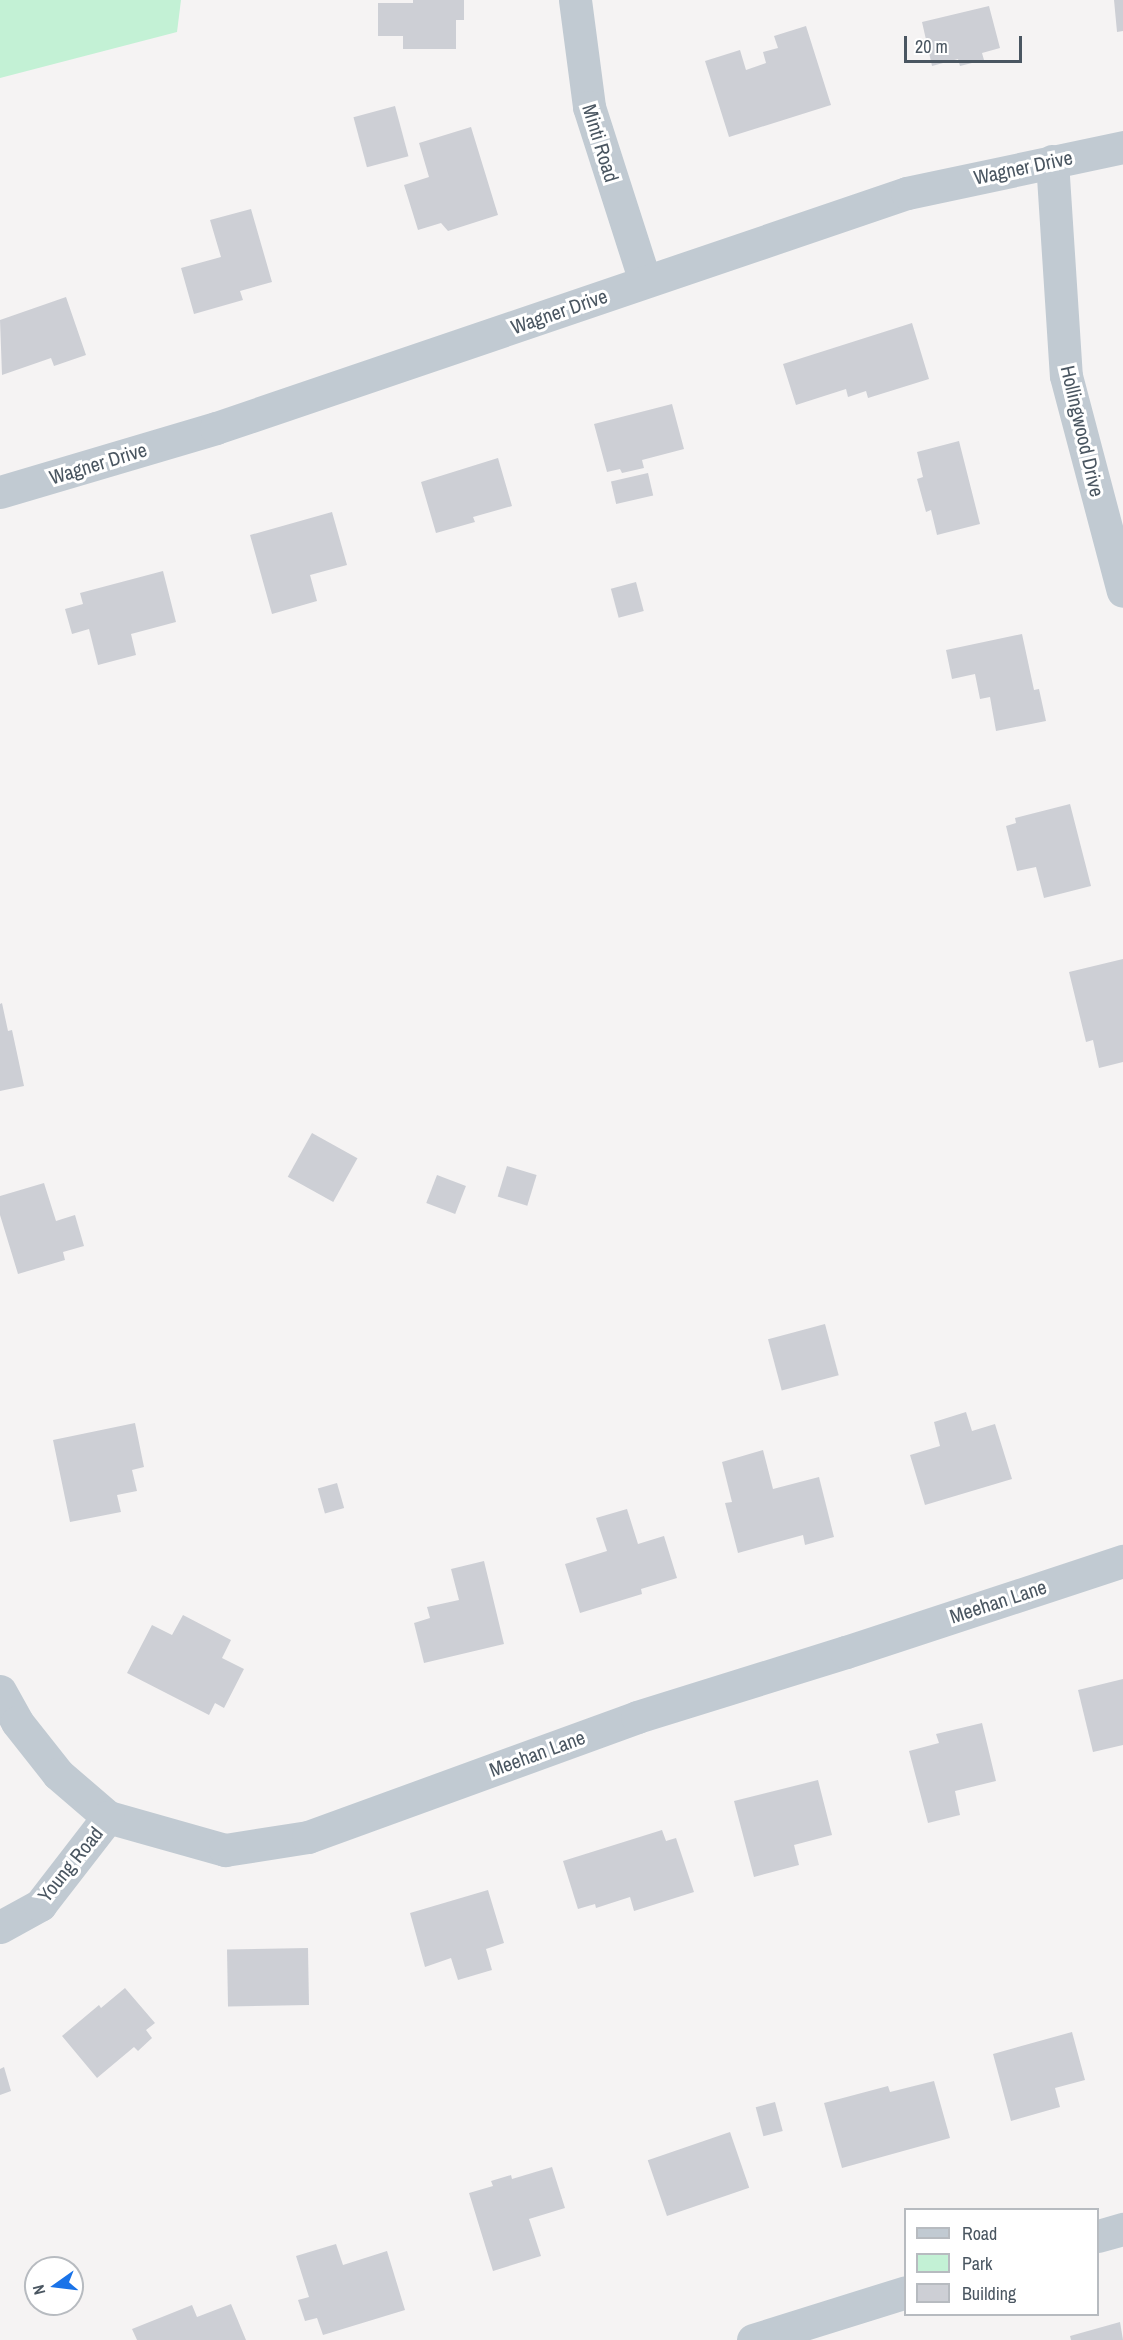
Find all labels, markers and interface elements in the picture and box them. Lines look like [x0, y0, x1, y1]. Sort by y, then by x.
scale bar [907, 24, 1026, 62]
text: 20 m [915, 34, 948, 59]
street label: Minti Road [578, 101, 624, 185]
street label: Wagner Drive [971, 145, 1075, 189]
street label: Wagner Drive [508, 283, 610, 339]
street label: Hollingwood Drive [1056, 363, 1110, 499]
street label: Wagner Drive [46, 437, 150, 489]
street label: Meehan Lane [947, 1574, 1049, 1628]
street label: Meehan Lane [486, 1725, 588, 1781]
street label: Young Road [32, 1822, 108, 1906]
legend [904, 2208, 1099, 2316]
text: Road [962, 2221, 997, 2246]
text: Park [962, 2251, 992, 2276]
north arrow [24, 2256, 84, 2316]
text: Building [962, 2281, 1016, 2306]
text: N [27, 2283, 50, 2297]

